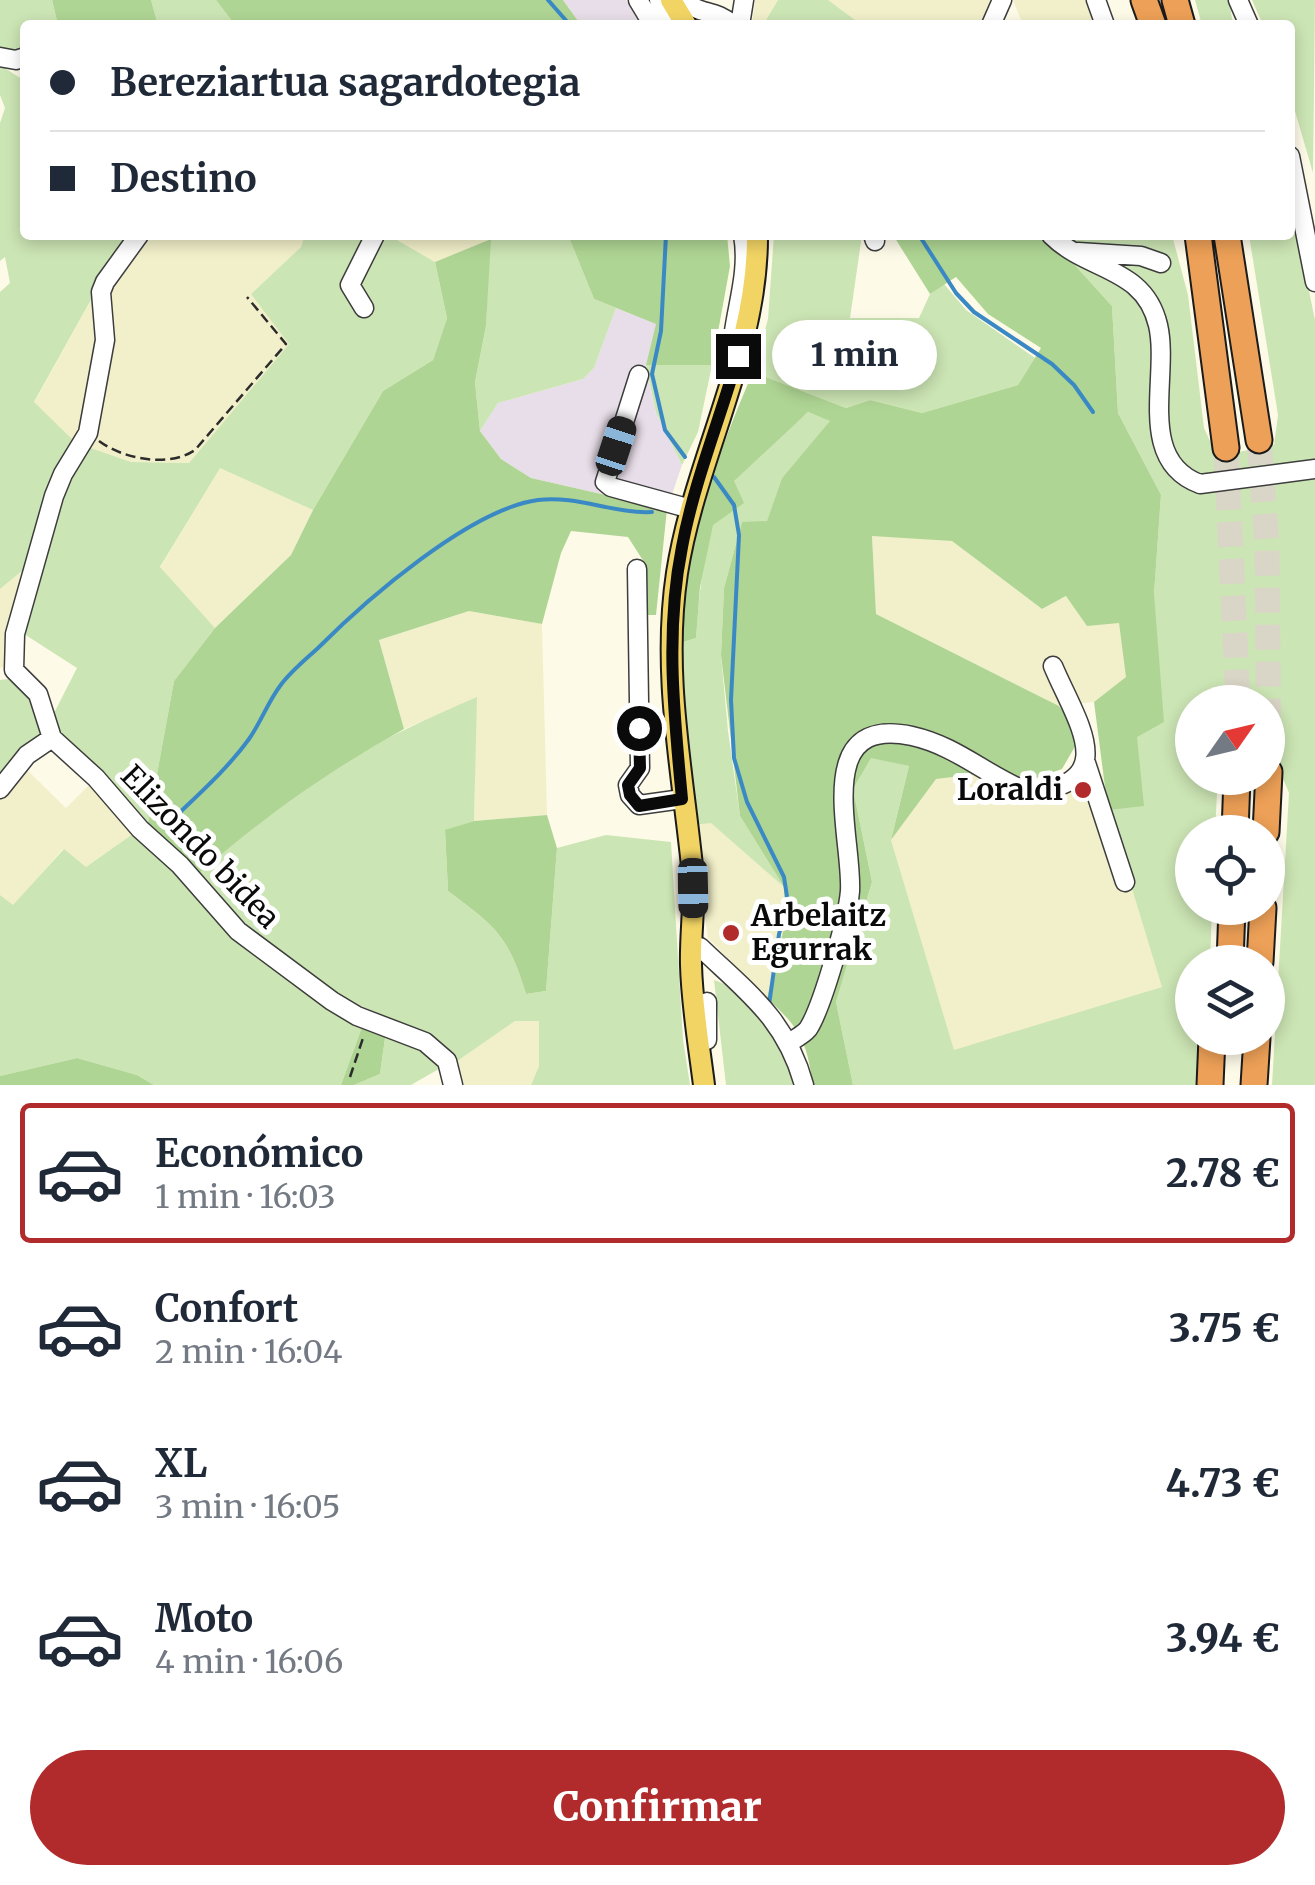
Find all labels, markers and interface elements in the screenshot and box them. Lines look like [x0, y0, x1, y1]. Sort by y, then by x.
text: Bereziartua sagardotegia [110, 59, 580, 106]
text: Destino [110, 155, 257, 202]
callout: 1 min [773, 321, 938, 391]
route end [716, 334, 761, 379]
text: 1 min [811, 335, 898, 375]
car [592, 413, 640, 479]
north arrow [1175, 685, 1285, 795]
map controls [1175, 685, 1285, 1055]
route start [617, 706, 662, 751]
street label: Elizondo bidea [113, 757, 288, 936]
place label: Loraldi [957, 770, 1063, 808]
marker: Loraldi [1072, 779, 1094, 801]
button: locate [1175, 815, 1285, 925]
car [677, 858, 709, 918]
place label: Arbelaitz Egurrak [750, 896, 886, 968]
marker: Arbelaitz Egurrak [720, 922, 742, 944]
button: layers [1175, 945, 1285, 1055]
icon: car [35, 1128, 125, 1218]
text: Económico [155, 1130, 363, 1177]
text: 2.78 € [1166, 1150, 1280, 1197]
text: 1 min · 16:03 [155, 1177, 336, 1217]
icon: car [35, 1283, 125, 1373]
text: Confort [155, 1285, 298, 1332]
text: 3.75 € [1169, 1305, 1280, 1352]
text: 2 min · 16:04 [155, 1332, 343, 1372]
icon: car [35, 1438, 125, 1528]
text: XL [155, 1440, 207, 1487]
text: 4.73 € [1165, 1460, 1280, 1507]
text: 3 min · 16:05 [155, 1487, 341, 1527]
icon: car [35, 1593, 125, 1683]
text: Moto [155, 1595, 253, 1642]
text: 3.94 € [1166, 1615, 1280, 1662]
text: 4 min · 16:06 [155, 1642, 343, 1682]
button: Confirmar [30, 1750, 1285, 1865]

